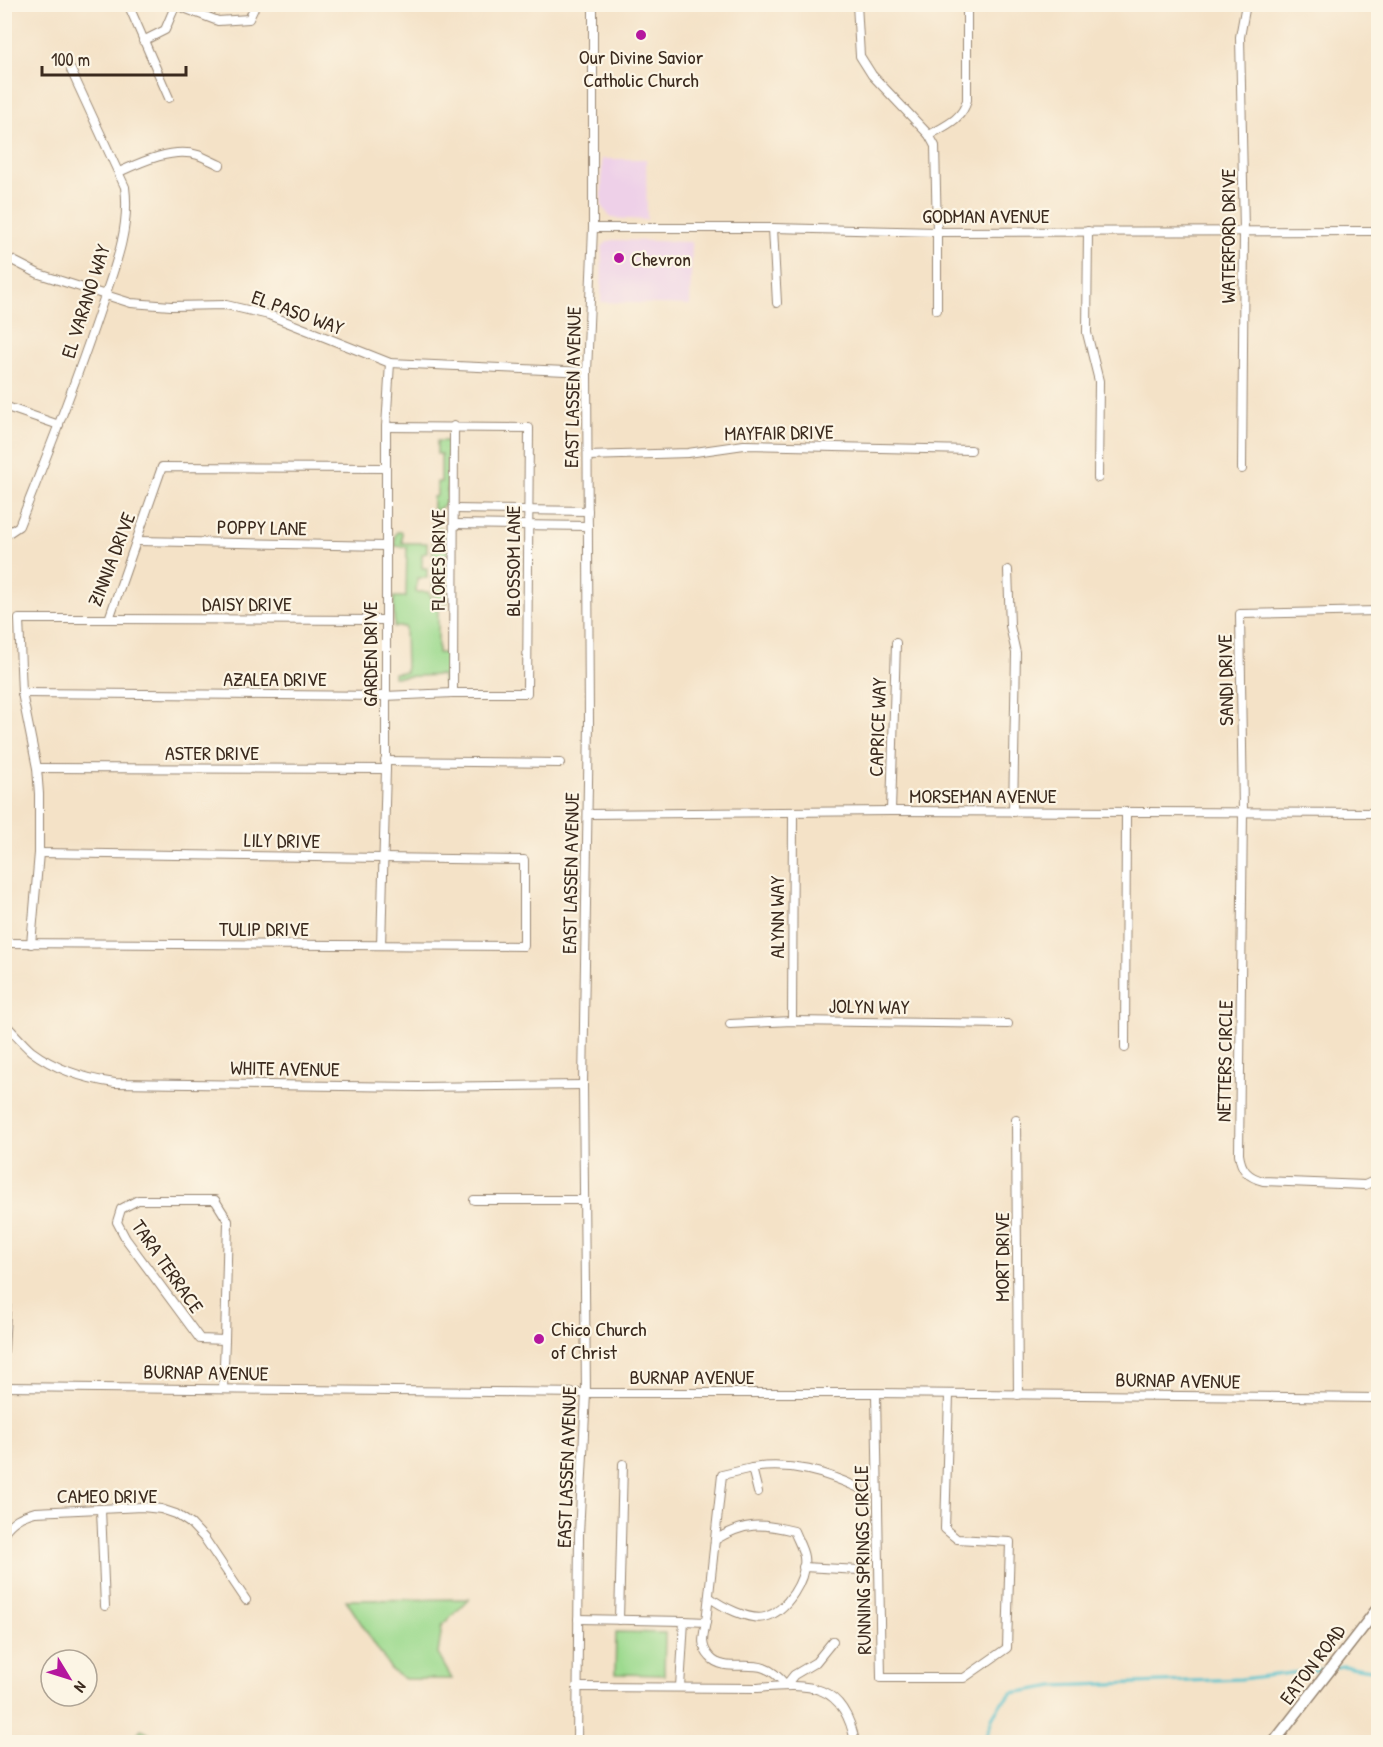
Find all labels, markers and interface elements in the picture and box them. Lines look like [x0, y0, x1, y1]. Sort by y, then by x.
marker: Our Divine Savior Catholic Church [634, 28, 648, 42]
scale bar [42, 39, 186, 77]
place label: Our Divine Savior Catholic Church [579, 43, 704, 93]
text: 100 m [51, 47, 90, 72]
street label: WATERFORD DRIVE [1214, 169, 1241, 303]
street label: GODMAN AVENUE [922, 202, 1050, 229]
street label: EL VARANO WAY [54, 241, 116, 361]
place label: Chevron [631, 245, 691, 272]
marker: Chevron [612, 251, 626, 265]
street label: EL PASO WAY [248, 283, 348, 341]
street label: EAST LASSEN AVENUE [557, 306, 587, 468]
street label: MAYFAIR DRIVE [724, 418, 834, 446]
street label: BLOSSOM LANE [499, 505, 526, 617]
street label: ZINNIA DRIVE [81, 508, 141, 610]
street label: FLORES DRIVE [424, 509, 451, 612]
street label: POPPY LANE [217, 513, 307, 541]
street label: DAISY DRIVE [202, 590, 292, 617]
street label: GARDEN DRIVE [356, 601, 383, 707]
street label: SANDI DRIVE [1211, 634, 1239, 726]
street label: AZALEA DRIVE [223, 665, 327, 692]
street label: CAPRICE WAY [862, 677, 892, 777]
street label: ASTER DRIVE [165, 739, 259, 766]
street label: MORSEMAN AVENUE [909, 782, 1057, 809]
street label: EAST LASSEN AVENUE [555, 792, 585, 954]
street label: LILY DRIVE [244, 826, 321, 854]
street label: ALYNN WAY [763, 875, 790, 958]
street label: TULIP DRIVE [219, 915, 309, 942]
street label: JOLYN WAY [828, 992, 910, 1020]
street label: NETTERS CIRCLE [1209, 1000, 1239, 1122]
street label: WHITE AVENUE [230, 1054, 340, 1082]
street label: MORT DRIVE [988, 1212, 1015, 1302]
street label: TARA TERRACE [126, 1214, 210, 1318]
place label: Chico Church of Christ [551, 1315, 646, 1365]
marker: Chico Church of Christ [532, 1332, 546, 1346]
street label: BURNAP AVENUE [143, 1357, 269, 1387]
street label: BURNAP AVENUE [629, 1363, 755, 1390]
street label: BURNAP AVENUE [1115, 1365, 1241, 1395]
street label: EAST LASSEN AVENUE [550, 1386, 582, 1548]
street label: RUNNING SPRINGS CIRCLE [847, 1465, 877, 1655]
street label: CAMEO DRIVE [57, 1482, 157, 1509]
street label: EATON ROAD [1273, 1618, 1351, 1710]
north arrow [39, 1648, 99, 1708]
text: N [69, 1677, 92, 1698]

